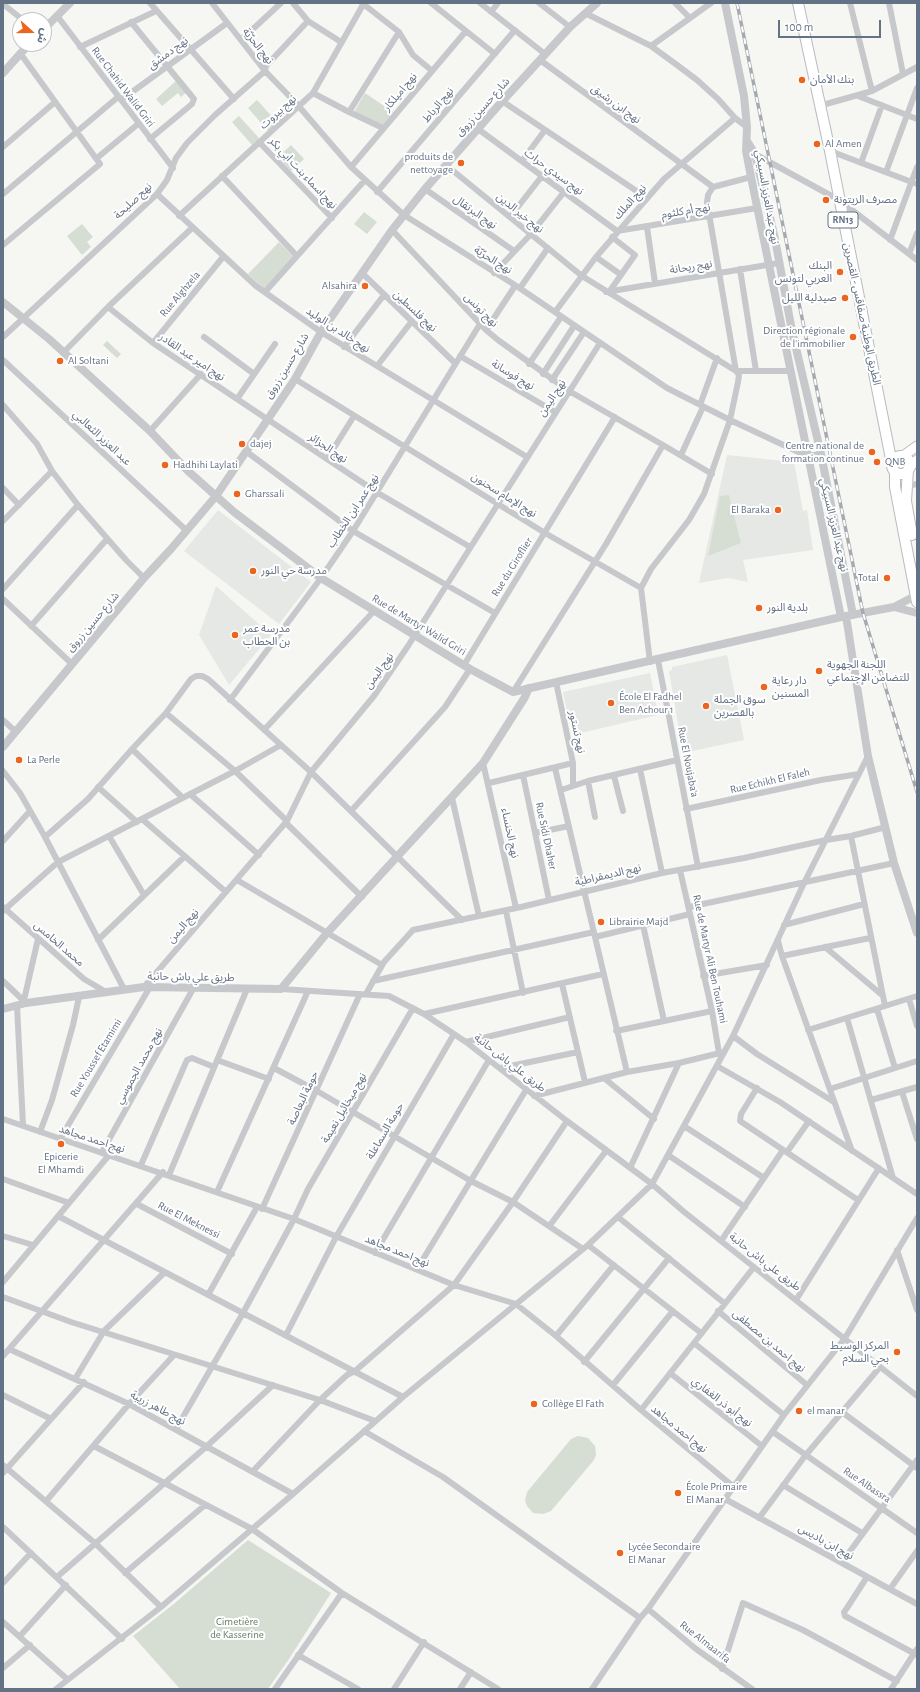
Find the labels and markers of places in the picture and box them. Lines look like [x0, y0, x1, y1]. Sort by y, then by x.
place label: بنك الأمان [810, 73, 854, 87]
marker: بنك الأمان [797, 75, 807, 85]
place label: Al Amen [825, 137, 862, 151]
marker: Al Amen [812, 139, 822, 149]
place label: produits de nettoyage [404, 150, 453, 176]
marker: produits de nettoyage [456, 158, 466, 168]
place label: مصرف الزيتونة [834, 193, 897, 207]
marker: مصرف الزيتونة [821, 195, 831, 205]
place label: البنك العربي لتونس [775, 259, 832, 285]
marker: البنك العربي لتونس [835, 267, 845, 277]
place label: Alsahira [322, 279, 357, 293]
marker: Alsahira [360, 281, 370, 291]
place label: صيدلية الليل [782, 291, 837, 305]
marker: صيدلية الليل [840, 293, 850, 303]
place label: Direction régionale de l'immobilier [763, 324, 845, 350]
marker: Direction régionale de l'immobilier [848, 332, 858, 342]
place label: Al Soltani [68, 354, 109, 368]
marker: Al Soltani [55, 356, 65, 366]
place label: dajej [250, 437, 272, 451]
marker: dajej [237, 439, 247, 449]
place label: Centre national de formation continue [781, 439, 864, 465]
marker: Centre national de formation continue [867, 447, 877, 457]
place label: QNB [885, 455, 905, 469]
marker: QNB [872, 457, 882, 467]
place label: Hadhihi Laylati [173, 458, 238, 472]
marker: Hadhihi Laylati [160, 460, 170, 470]
place label: Gharssali [245, 487, 284, 501]
marker: Gharssali [232, 489, 242, 499]
place label: El Baraka [731, 503, 770, 517]
marker: El Baraka [773, 505, 783, 515]
place label: مدرسة حي النور [261, 564, 327, 578]
marker: مدرسة حي النور [248, 566, 258, 576]
place label: Total [858, 571, 879, 585]
marker: Total [882, 573, 892, 583]
place label: بلدية النور [767, 601, 808, 615]
marker: بلدية النور [754, 603, 764, 613]
place label: مدرسة عمر بن الخطاب [243, 622, 290, 648]
marker: مدرسة عمر بن الخطاب [230, 630, 240, 640]
place label: اللجنة الجهوية للتضامن الإجتماعي [827, 658, 909, 684]
marker: اللجنة الجهوية للتضامن الإجتماعي [814, 666, 824, 676]
place label: دار رعاية المسنين [772, 674, 809, 700]
marker: دار رعاية المسنين [759, 682, 769, 692]
place label: École El Fadhel Ben Achour 1 [619, 690, 682, 716]
place label: سوق الجملة بالقصرين [714, 693, 766, 719]
marker: École El Fadhel Ben Achour 1 [606, 698, 616, 708]
marker: سوق الجملة بالقصرين [701, 701, 711, 711]
place label: La Perle [27, 753, 60, 767]
marker: La Perle [14, 755, 24, 765]
place label: Librairie Majd [609, 915, 668, 929]
marker: Librairie Majd [596, 917, 606, 927]
marker: Epicerie El Mhamdi [56, 1139, 66, 1149]
place label: Epicerie El Mhamdi [38, 1150, 84, 1176]
place label: المركز الوسيط بحي السلام [830, 1339, 889, 1365]
marker: المركز الوسيط بحي السلام [892, 1347, 902, 1357]
place label: Collège El Fath [542, 1397, 604, 1411]
marker: Collège El Fath [529, 1399, 539, 1409]
place label: el manar [807, 1404, 845, 1418]
marker: el manar [794, 1406, 804, 1416]
place label: École Primaire El Manar [686, 1480, 747, 1506]
marker: École Primaire El Manar [673, 1488, 683, 1498]
place label: Lycée Secondaire El Manar [628, 1540, 700, 1566]
marker: Lycée Secondaire El Manar [615, 1548, 625, 1558]

